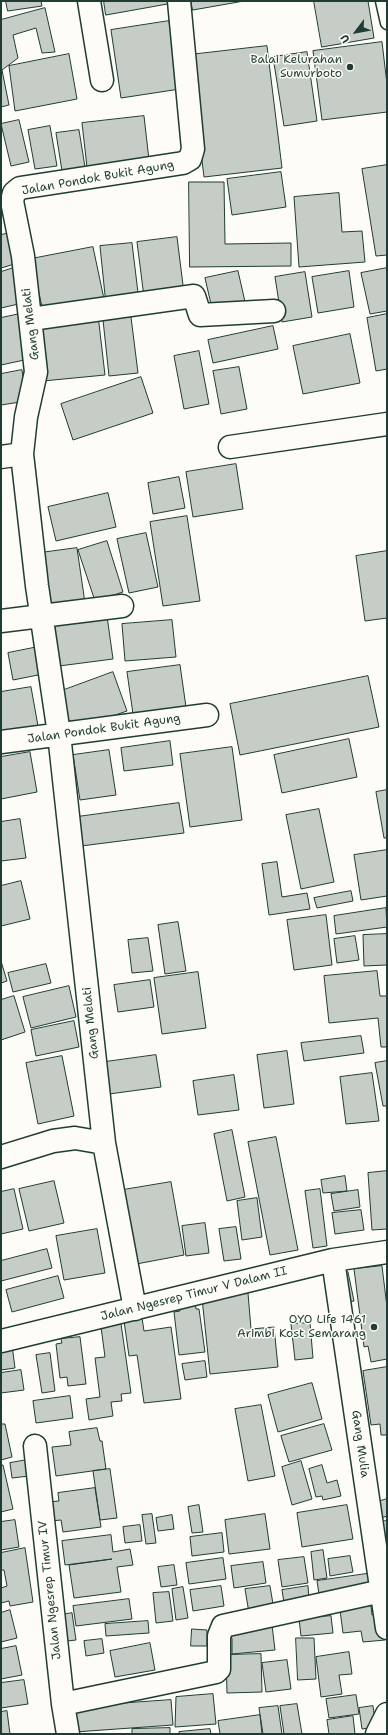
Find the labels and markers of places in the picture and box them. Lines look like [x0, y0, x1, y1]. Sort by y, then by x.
place label: Balai Kelurahan Sumurboto [250, 53, 342, 81]
marker: Balai Kelurahan Sumurboto [345, 62, 355, 72]
place label: OYO Life 1461 Arimbi Kost Semarang [237, 1313, 366, 1341]
marker: OYO Life 1461 Arimbi Kost Semarang [369, 1322, 379, 1332]

